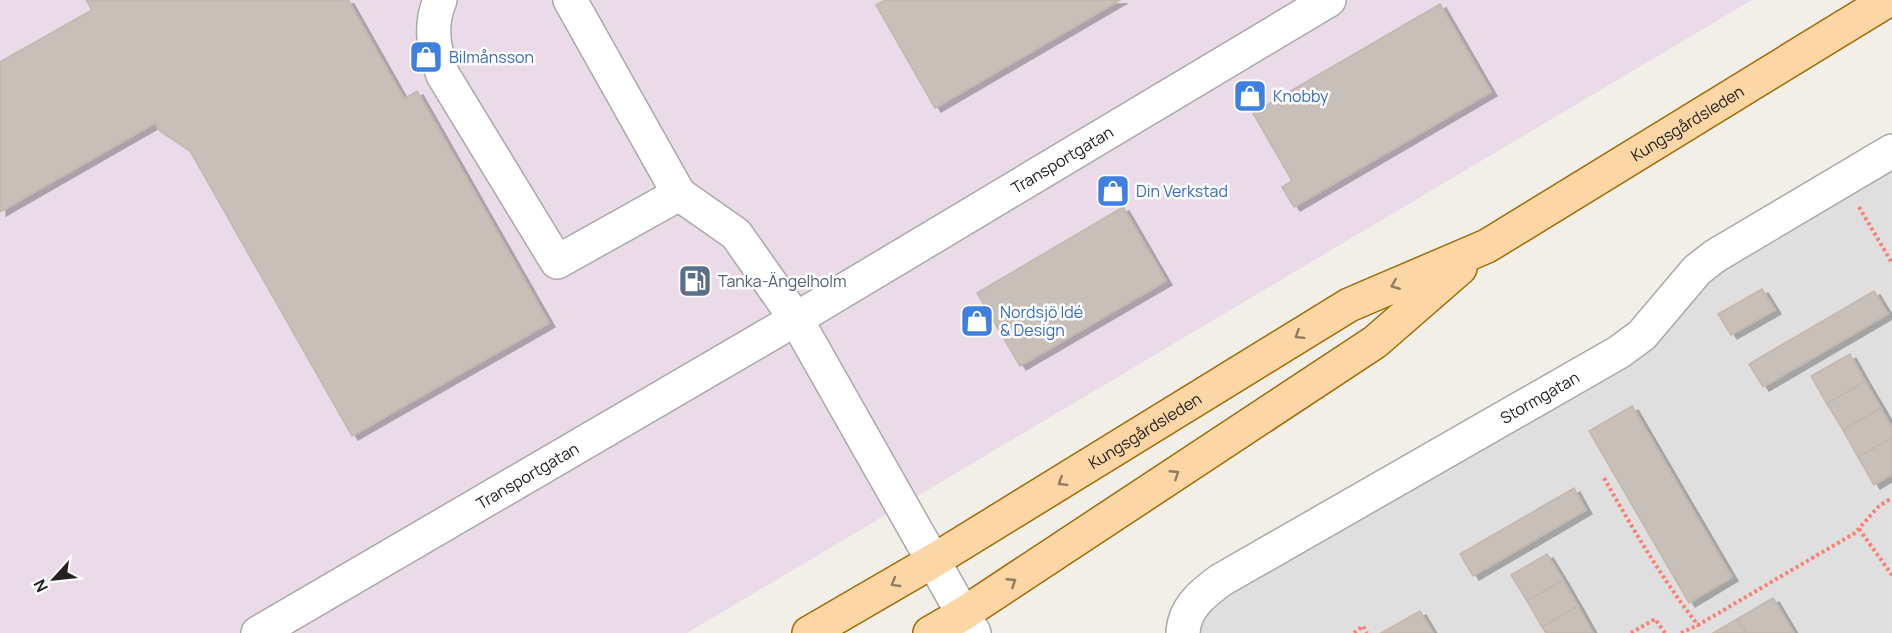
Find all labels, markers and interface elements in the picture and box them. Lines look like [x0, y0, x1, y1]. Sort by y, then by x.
shop icon: Bilmånsson [408, 39, 444, 75]
place label: Bilmånsson [449, 46, 534, 68]
shop icon: Knobby [1232, 78, 1268, 114]
street label: Kungsgårdsleden [1627, 80, 1748, 166]
place label: Knobby [1273, 85, 1329, 107]
street label: Transportgatan [1007, 121, 1117, 199]
shop icon: Din Verkstad [1095, 173, 1131, 209]
place label: Din Verkstad [1136, 180, 1228, 202]
fuel station icon: Tanka-Ängelholm [677, 263, 713, 299]
place label: Tanka-Ängelholm [718, 270, 847, 292]
one-way arrow [1390, 278, 1401, 290]
place label: Nordsjö Idé & Design [1000, 301, 1083, 341]
shop icon: Nordsjö Idé & Design [959, 303, 995, 339]
one-way arrow [1295, 328, 1305, 340]
street label: Stormgatan [1496, 366, 1583, 429]
street label: Kungsgårdsleden [1084, 388, 1205, 474]
street label: Transportgatan [472, 437, 583, 514]
one-way arrow [1168, 471, 1179, 482]
one-way arrow [1058, 474, 1068, 486]
north arrow [24, 549, 84, 609]
text: N [28, 576, 53, 596]
one-way arrow [891, 576, 901, 587]
one-way arrow [1005, 578, 1016, 589]

